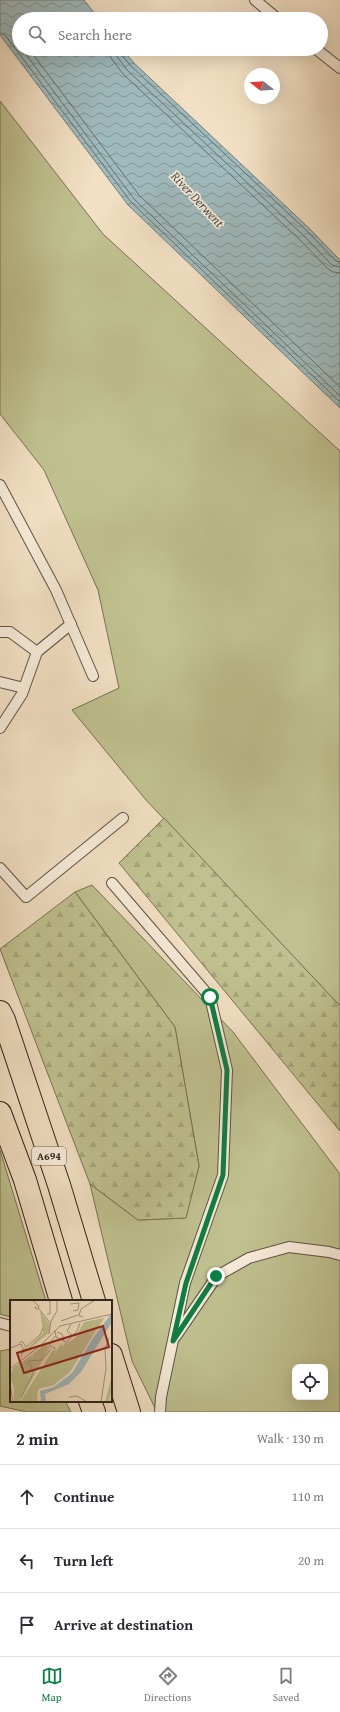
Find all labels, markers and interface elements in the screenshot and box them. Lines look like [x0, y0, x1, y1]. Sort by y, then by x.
search box [12, 12, 328, 56]
icon: search [26, 23, 48, 45]
text: Search here [58, 24, 132, 45]
north arrow [244, 68, 280, 104]
water label: River Derwent [166, 166, 229, 232]
route start [201, 988, 219, 1006]
road number: A694 [32, 1147, 66, 1165]
route end [207, 1267, 225, 1285]
inset map [10, 1300, 112, 1402]
map controls [292, 1364, 328, 1400]
button: locate [292, 1364, 328, 1400]
text: 2 min [16, 1426, 58, 1451]
text: Walk · 130 m [257, 1429, 324, 1448]
icon: ahead [16, 1486, 38, 1508]
text: Continue [54, 1486, 115, 1507]
text: 110 m [292, 1487, 324, 1506]
icon: left [16, 1550, 38, 1572]
text: Turn left [54, 1550, 113, 1571]
text: 20 m [298, 1551, 324, 1570]
icon: arrive [16, 1614, 38, 1636]
text: Arrive at destination [54, 1614, 193, 1635]
tab: Map [41, 1665, 63, 1705]
tab: Directions [144, 1665, 191, 1705]
tab: Saved [273, 1665, 299, 1705]

